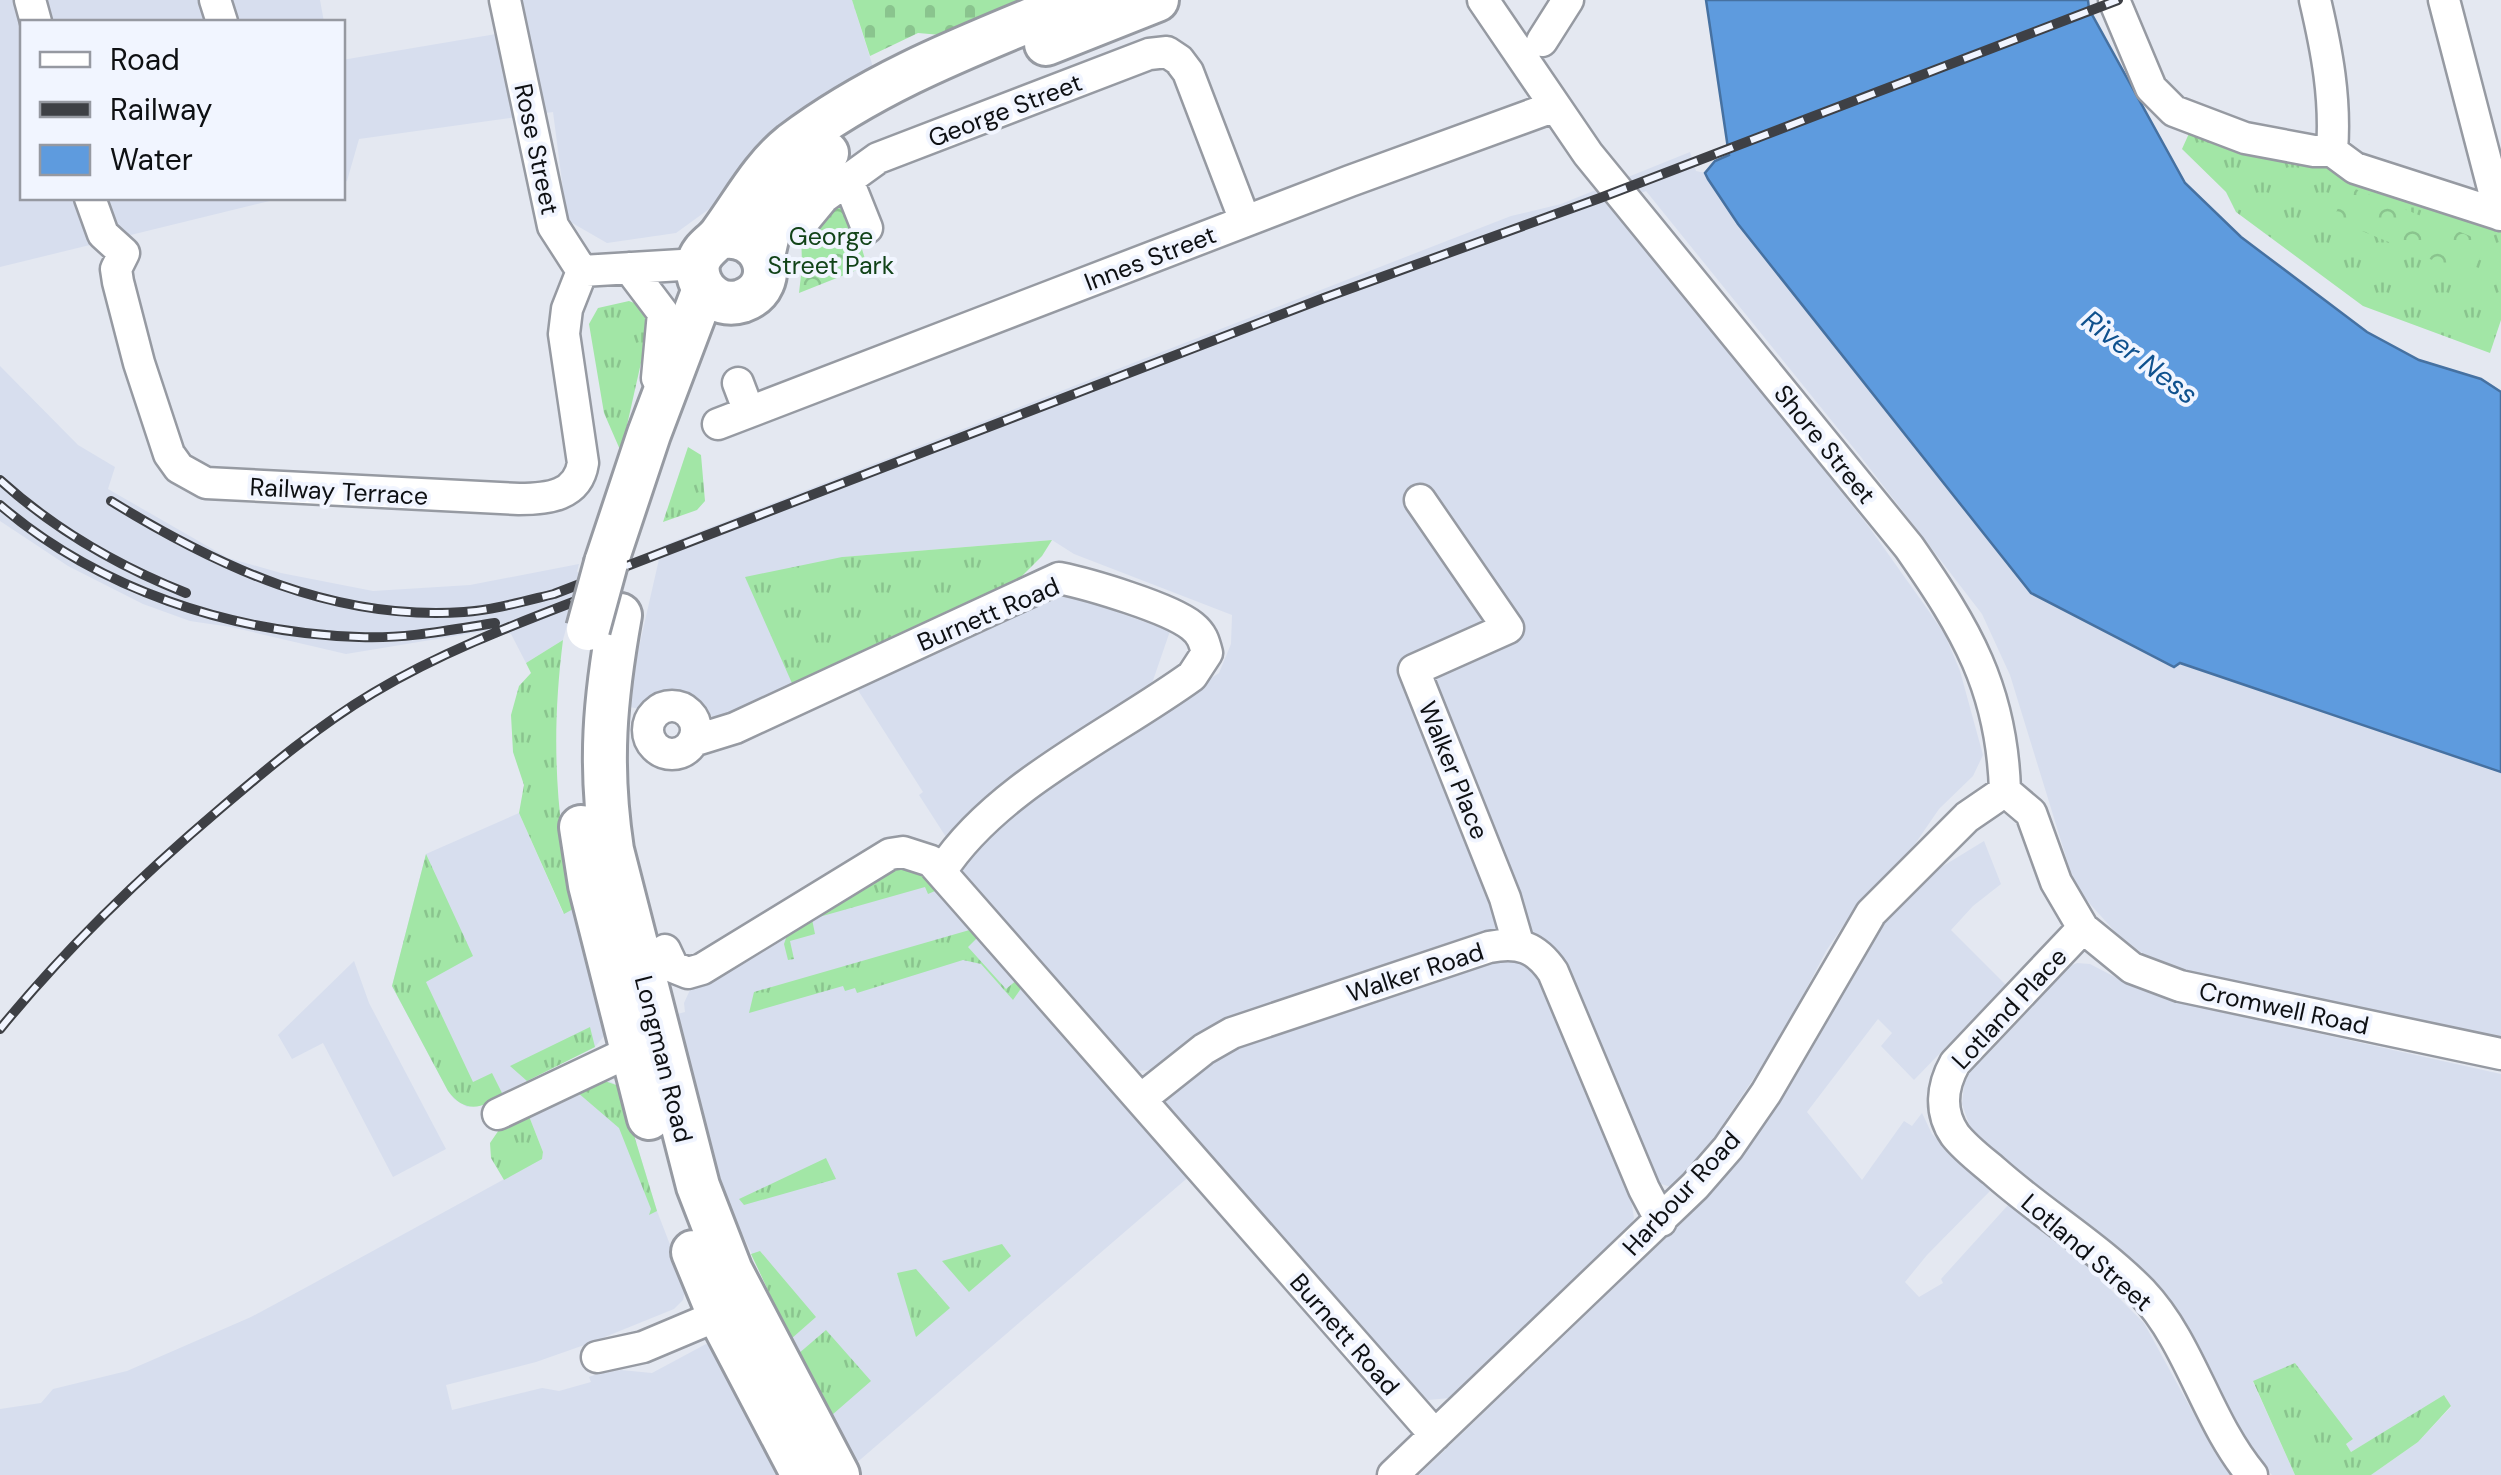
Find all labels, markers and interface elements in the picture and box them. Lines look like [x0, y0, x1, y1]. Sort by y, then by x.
legend [20, 20, 345, 200]
text: Road [110, 40, 180, 79]
street label: George Street [924, 66, 1087, 155]
street label: Rose Street [507, 81, 566, 218]
text: Railway [110, 90, 213, 129]
text: Water [110, 140, 193, 179]
street label: Innes Street [1079, 218, 1221, 299]
park label: George Street Park [768, 220, 895, 282]
water label: River Ness [2074, 302, 2205, 413]
street label: Shore Street [1766, 378, 1883, 511]
street label: Railway Terrace [249, 470, 429, 513]
street label: Burnett Road [912, 570, 1064, 659]
street label: Walker Place [1411, 696, 1496, 844]
street label: Walker Road [1342, 935, 1488, 1010]
street label: Lotland Place [1945, 940, 2074, 1076]
street label: Longman Road [627, 972, 700, 1146]
street label: Cromwell Road [2196, 974, 2372, 1043]
street label: Harbour Road [1615, 1124, 1748, 1263]
street label: Lotland Street [2014, 1186, 2159, 1318]
street label: Burnett Road [1283, 1266, 1407, 1402]

